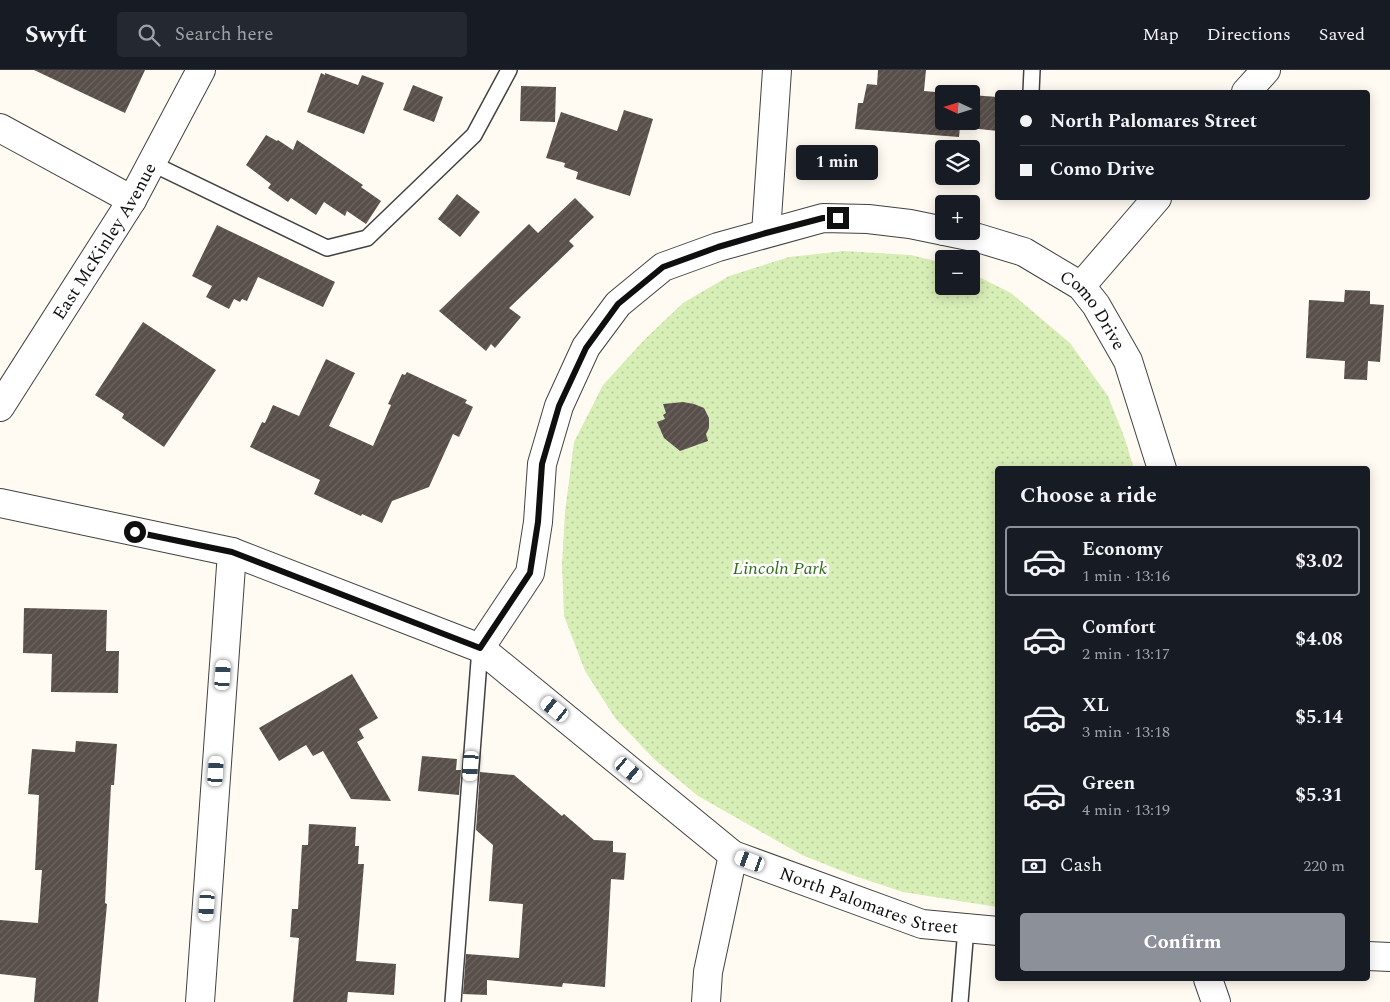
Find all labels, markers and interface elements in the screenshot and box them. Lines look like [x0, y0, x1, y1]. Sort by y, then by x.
search box [117, 12, 467, 57]
text: Swyft [25, 17, 87, 53]
text: Search here [175, 20, 273, 49]
icon: search [135, 21, 163, 49]
text: Map [1143, 21, 1179, 48]
text: Directions [1207, 21, 1291, 48]
text: Saved [1319, 21, 1365, 48]
north arrow [935, 85, 980, 130]
map controls [935, 85, 980, 295]
text: North Palomares Street [1050, 107, 1257, 136]
button: layers [935, 140, 980, 185]
callout: 1 min [797, 146, 879, 180]
text: 1 min [816, 150, 858, 174]
text: Como Drive [1050, 155, 1154, 184]
street label: East McKinley Avenue [46, 158, 163, 325]
button: + [935, 195, 980, 240]
route end [827, 207, 849, 229]
button: − [935, 250, 980, 295]
street label: Como Drive [1055, 263, 1132, 355]
text: Choose a ride [1020, 479, 1157, 512]
route start [124, 521, 146, 543]
text: Economy [1082, 535, 1163, 564]
icon: car [1022, 539, 1067, 584]
text: $3.02 [1295, 547, 1343, 576]
park label: Lincoln Park [733, 555, 828, 582]
text: 1 min · 13:16 [1082, 564, 1170, 588]
text: Comfort [1082, 613, 1156, 642]
icon: car [1022, 617, 1067, 662]
text: $4.08 [1295, 625, 1343, 654]
text: 2 min · 13:17 [1082, 642, 1170, 666]
car [214, 660, 231, 690]
text: XL [1082, 691, 1109, 720]
car [538, 694, 571, 724]
icon: car [1022, 695, 1067, 740]
text: $5.14 [1295, 703, 1343, 732]
text: 3 min · 13:18 [1082, 720, 1170, 744]
car [462, 751, 479, 781]
car [612, 755, 645, 785]
car [207, 756, 224, 786]
text: Green [1082, 769, 1135, 798]
icon: car [1022, 773, 1067, 818]
text: $5.31 [1295, 781, 1343, 810]
text: 4 min · 13:19 [1082, 798, 1170, 822]
car [733, 849, 766, 873]
text: Cash [1060, 851, 1102, 880]
icon: cash [1020, 852, 1048, 880]
text: 220 m [1303, 854, 1345, 878]
street label: North Palomares Street [776, 860, 959, 941]
car [198, 891, 215, 921]
button: Confirm [1020, 913, 1345, 971]

